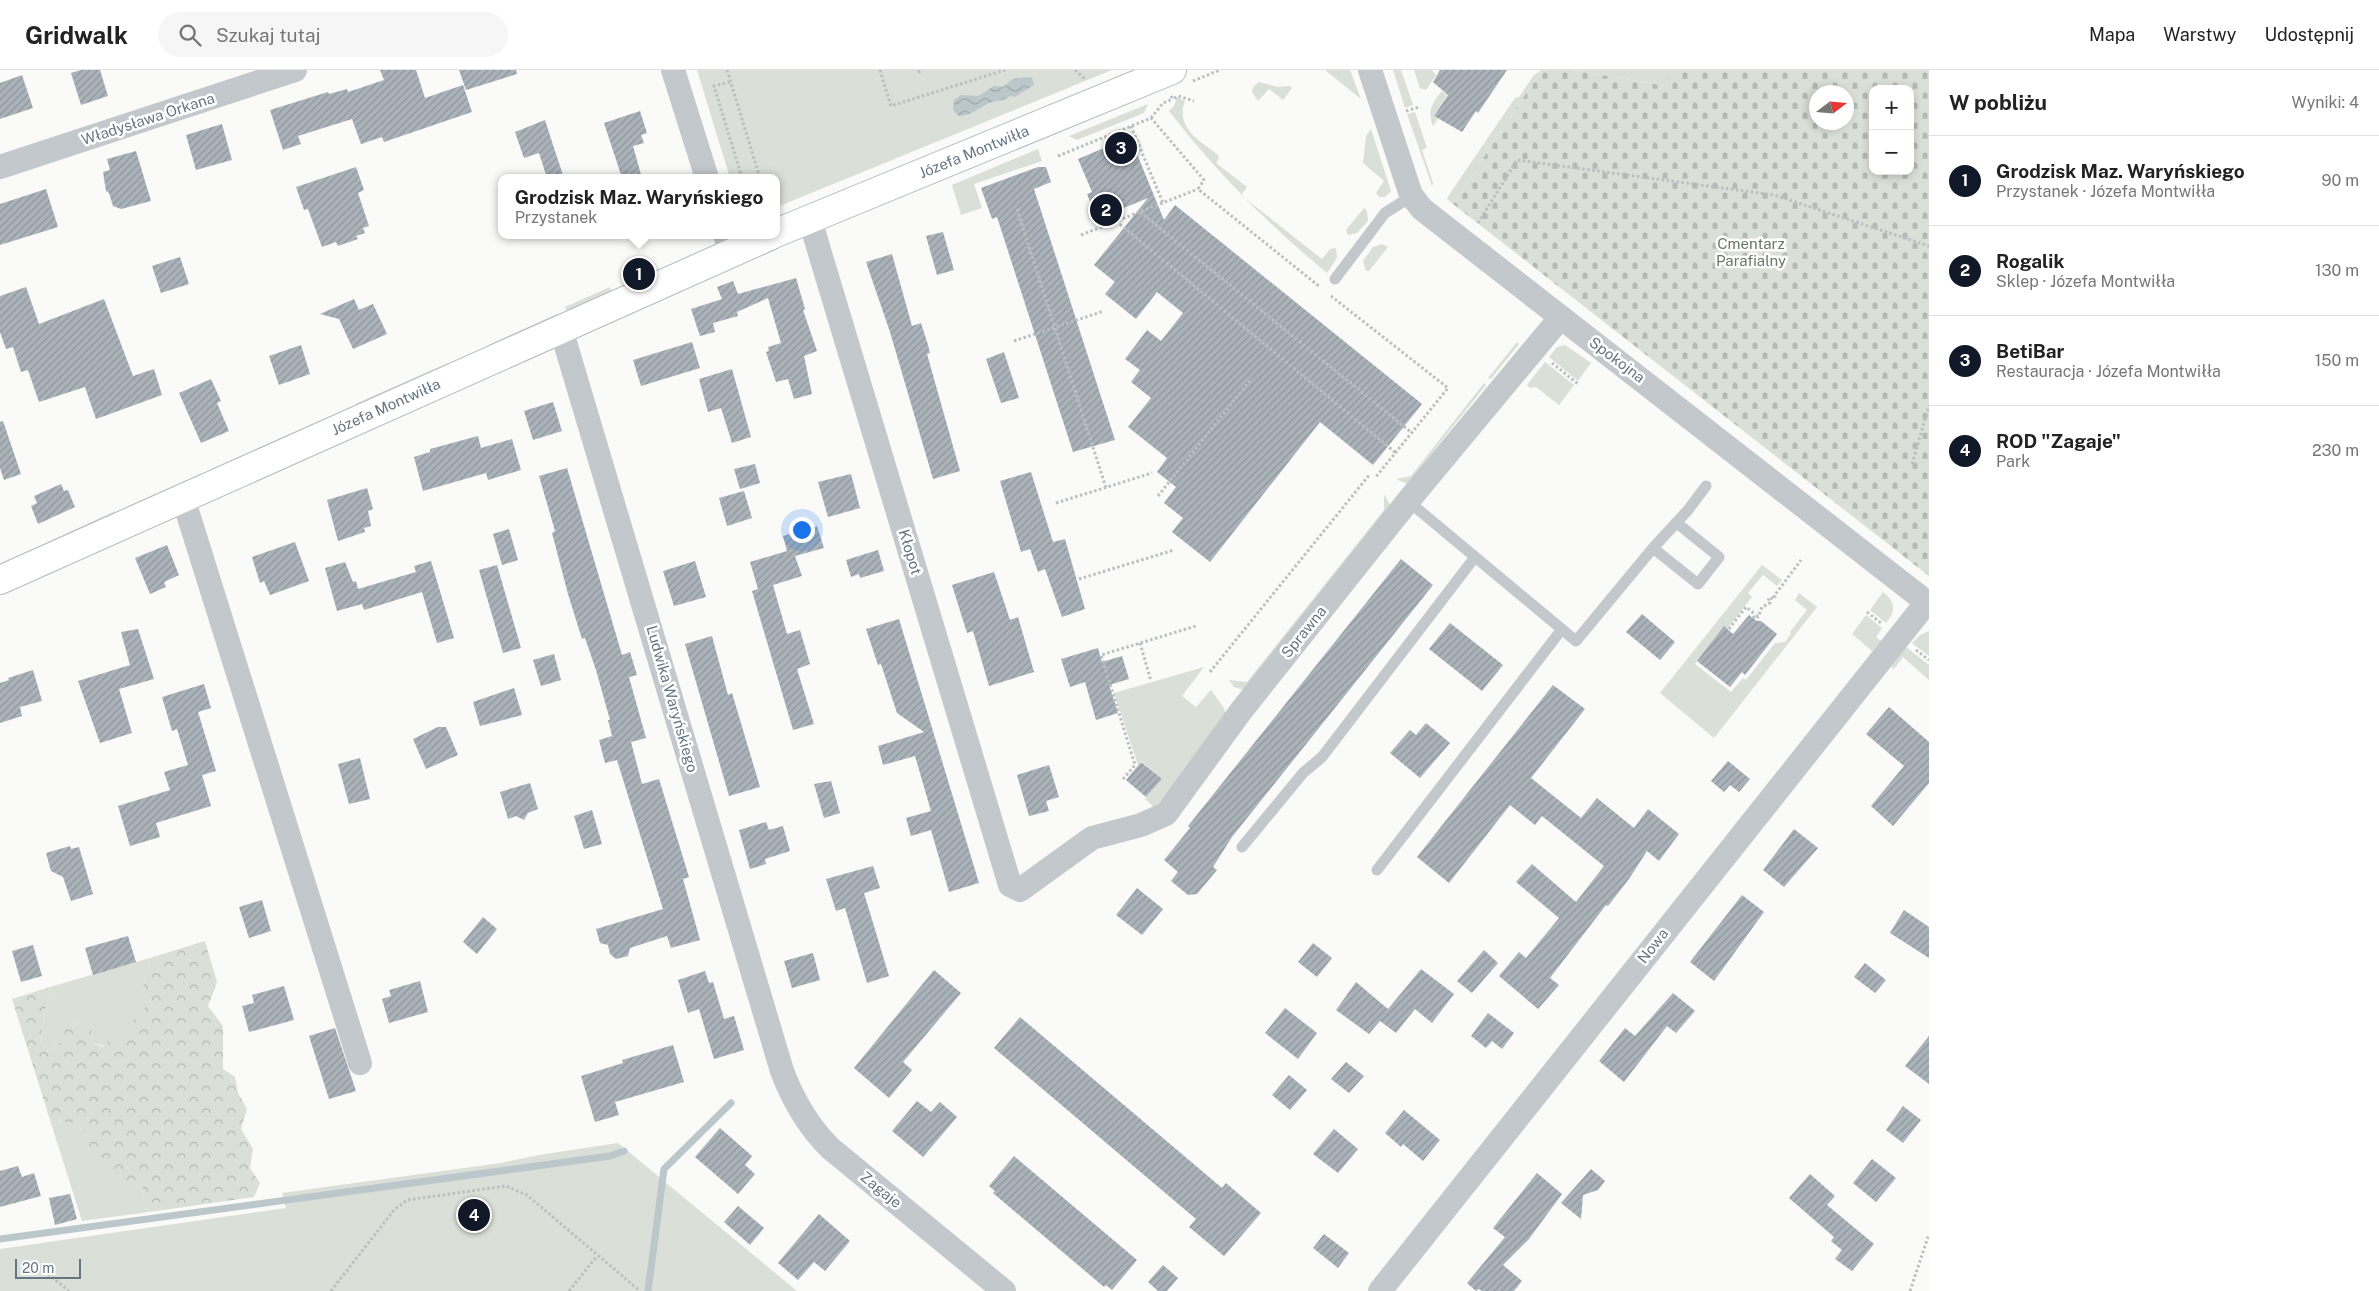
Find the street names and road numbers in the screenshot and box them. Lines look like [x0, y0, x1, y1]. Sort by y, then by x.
street label: Władysława Orkana [79, 89, 216, 148]
street label: Józefa Montwiłła [916, 122, 1031, 181]
street label: Spokojna [1586, 333, 1648, 386]
street label: Józefa Montwiłła [329, 375, 443, 438]
street label: Kłopot [896, 527, 925, 577]
street label: Sprawna [1278, 603, 1329, 661]
street label: Ludwika Waryńskiego [643, 623, 702, 774]
street label: Nowa [1634, 925, 1671, 966]
street label: Zagaje [857, 1168, 905, 1211]

